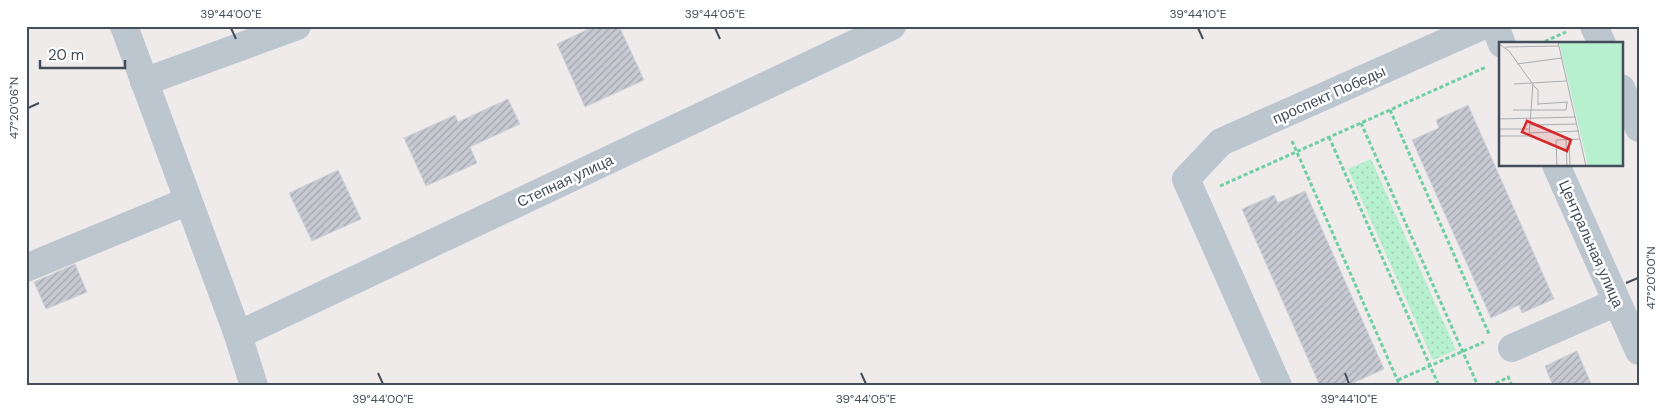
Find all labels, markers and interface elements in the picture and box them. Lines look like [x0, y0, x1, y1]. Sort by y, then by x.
text: 39°44'00"E [200, 6, 262, 22]
text: 39°44'05"E [685, 6, 745, 22]
text: 39°44'10"E [1169, 6, 1227, 22]
scale bar [40, 38, 125, 70]
inset map [1499, 42, 1622, 166]
text: 20 m [48, 45, 84, 65]
street label: проспект Победы [1269, 61, 1389, 129]
text: 47°20'06"N [6, 77, 22, 139]
street label: Степная улица [514, 150, 617, 212]
street label: Центральная улица [1554, 177, 1628, 312]
text: 47°20'00"N [1643, 247, 1659, 309]
text: 39°44'00"E [352, 391, 414, 407]
text: 39°44'05"E [836, 391, 896, 407]
text: 39°44'10"E [1320, 391, 1378, 407]

